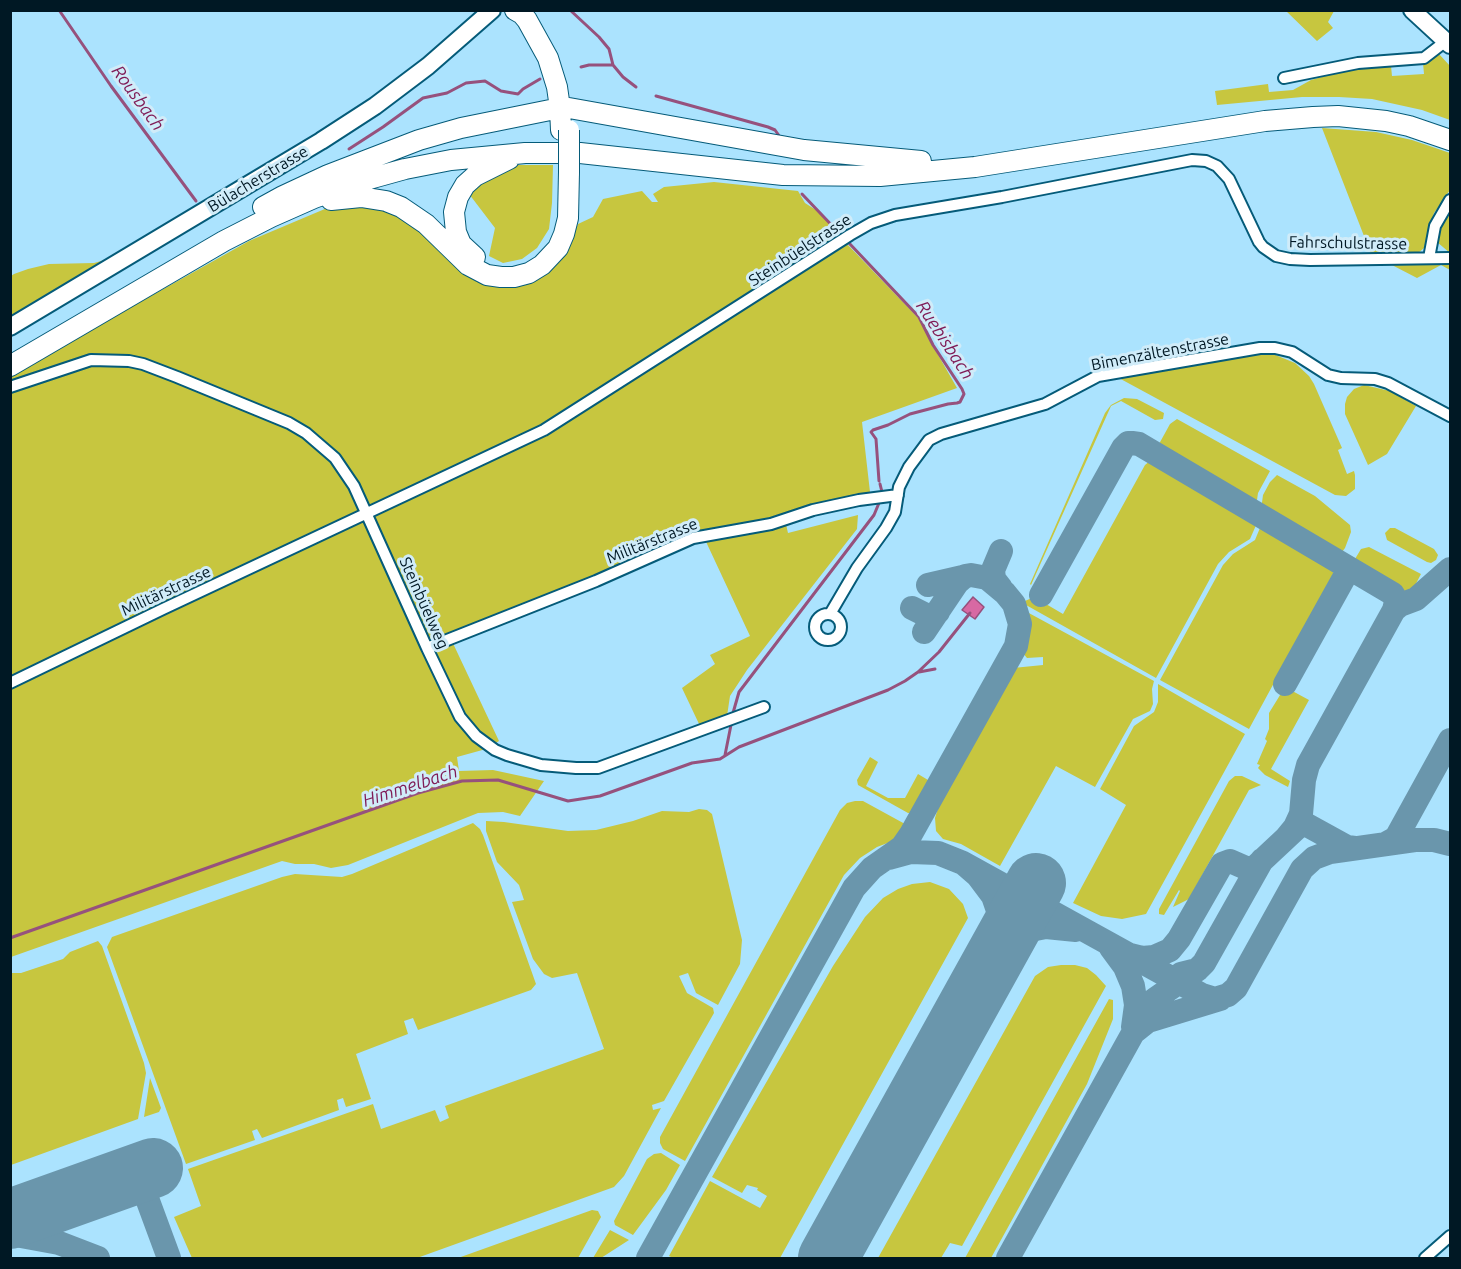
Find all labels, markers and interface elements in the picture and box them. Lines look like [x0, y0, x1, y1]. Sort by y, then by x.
water label: Rousbach [107, 61, 169, 135]
street label: Bülacherstrasse [204, 142, 312, 216]
street label: Steinbüelstrasse [745, 210, 855, 290]
street label: Fahrschulstrasse [1289, 232, 1407, 254]
water label: Ruebisbach [912, 297, 978, 383]
street label: Bimenzältenstrasse [1089, 329, 1231, 375]
street label: Militärstrasse [604, 514, 700, 568]
street label: Steinbüelweg [395, 554, 453, 652]
street label: Militärstrasse [118, 562, 214, 620]
water label: Himmelbach [360, 760, 460, 812]

